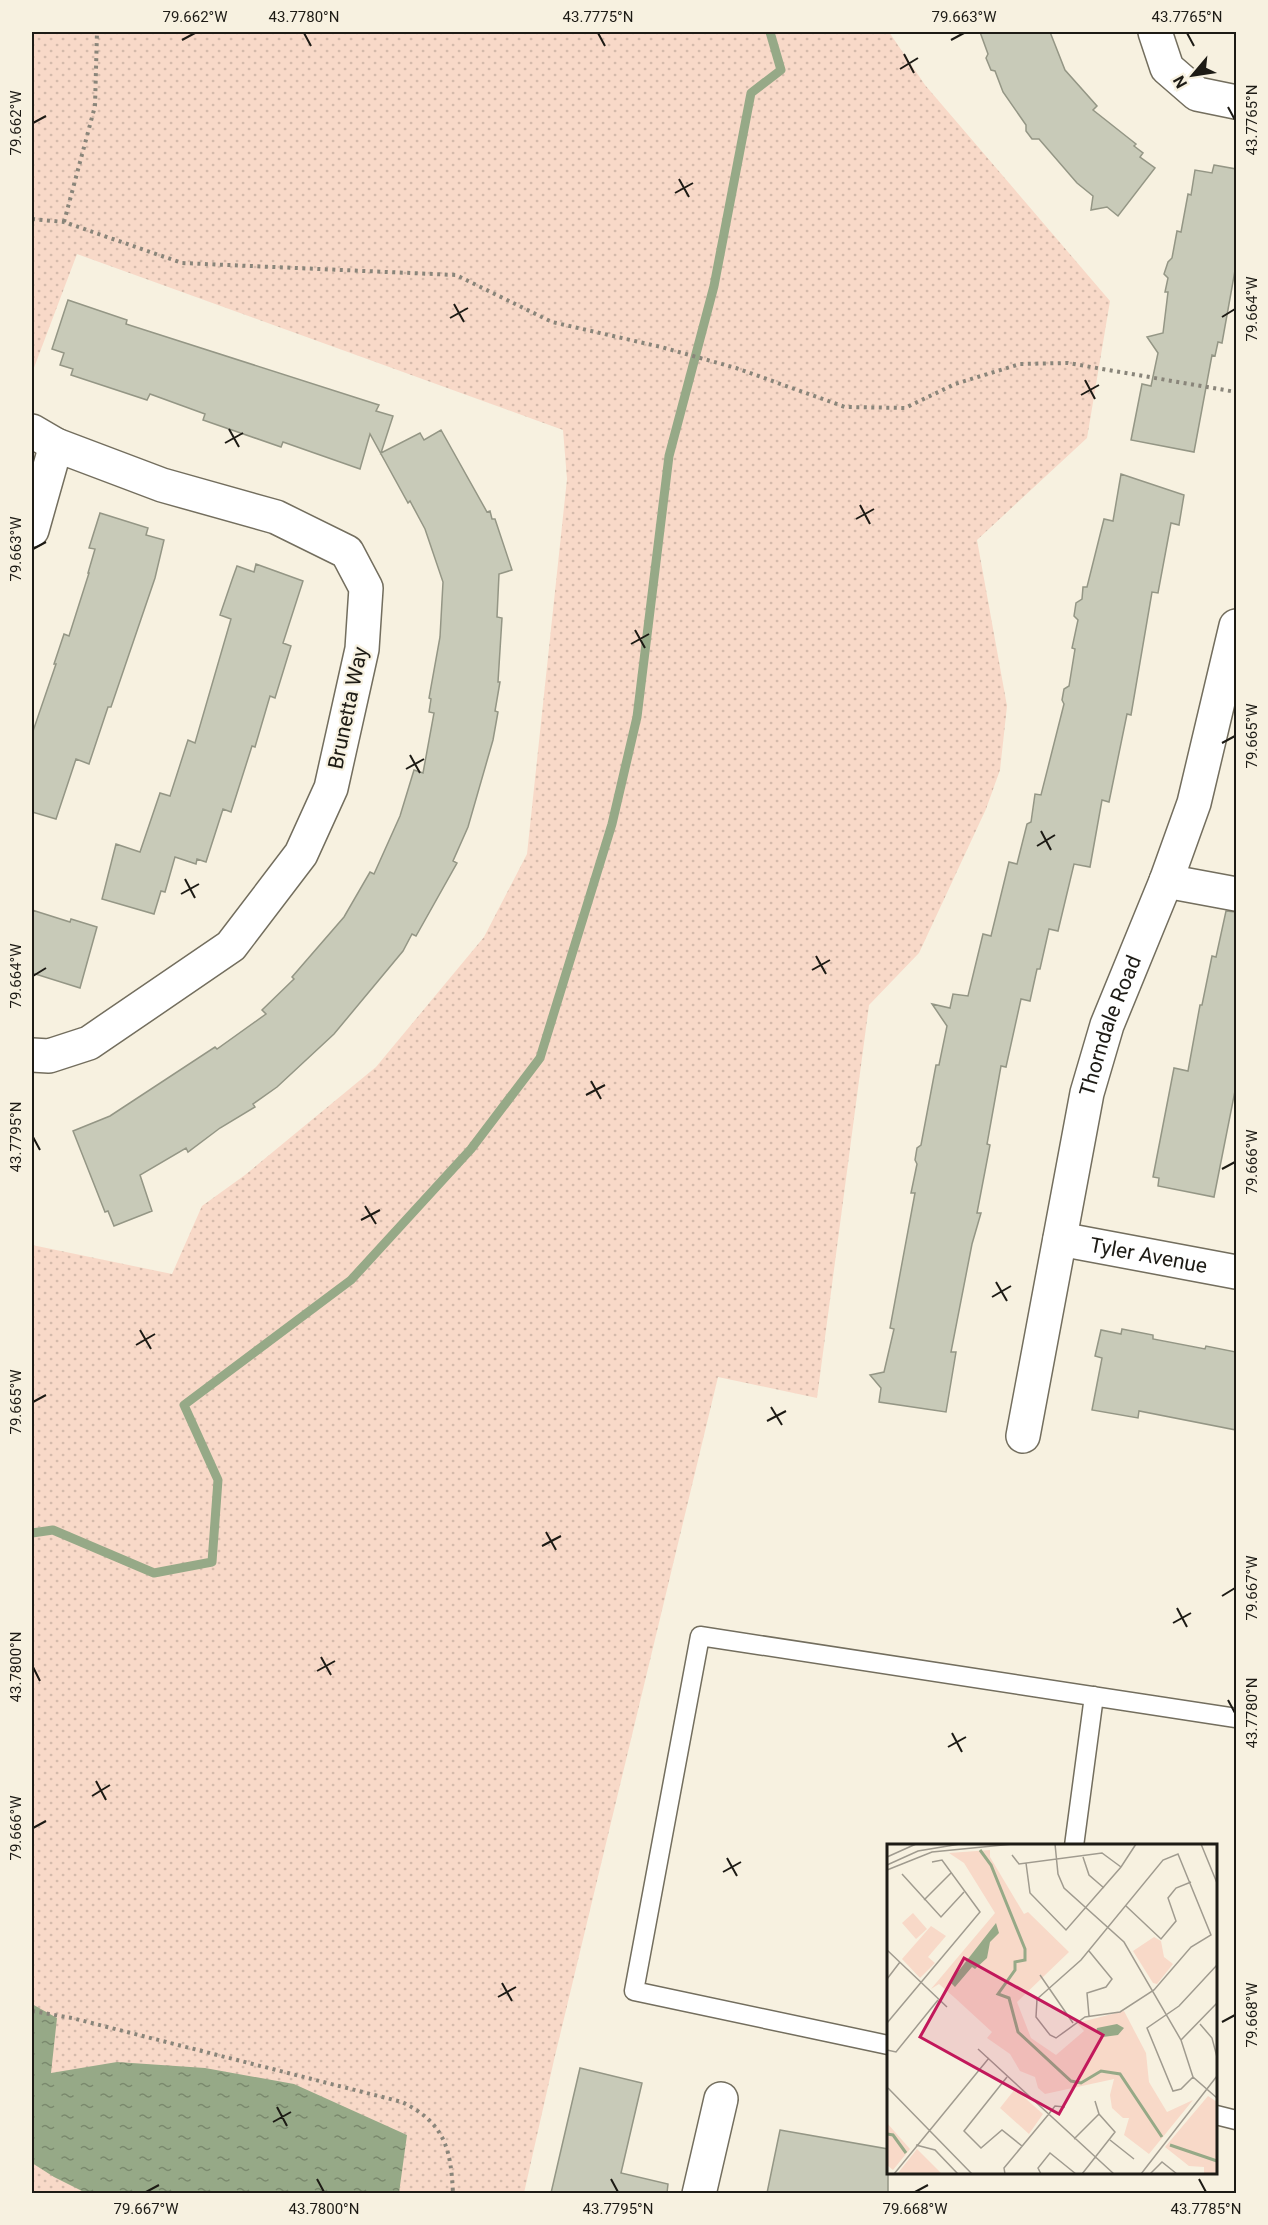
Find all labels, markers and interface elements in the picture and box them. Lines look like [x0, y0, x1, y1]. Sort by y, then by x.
text: 79.662°W [162, 8, 228, 26]
text: 43.7780°N [269, 8, 339, 26]
text: 43.7775°N [563, 8, 633, 26]
text: 79.663°W [931, 8, 997, 26]
text: 43.7765°N [1152, 8, 1222, 26]
north arrow [1163, 45, 1223, 105]
text: N [1169, 72, 1191, 92]
text: 43.7765°N [1243, 85, 1261, 155]
text: 79.662°W [7, 90, 25, 156]
text: 79.664°W [1243, 276, 1261, 342]
text: 79.663°W [7, 516, 25, 582]
street label: Brunetta Way [323, 645, 373, 771]
text: 79.665°W [1243, 703, 1261, 769]
text: 79.664°W [7, 943, 25, 1009]
street label: Thorndale Road [1075, 952, 1146, 1099]
text: 43.7795°N [7, 1102, 25, 1172]
text: 79.666°W [1243, 1129, 1261, 1195]
street label: Tyler Avenue [1088, 1233, 1209, 1278]
text: 79.665°W [7, 1369, 25, 1435]
text: 79.667°W [1243, 1555, 1261, 1621]
text: 43.7800°N [7, 1632, 25, 1702]
text: 43.7780°N [1243, 1678, 1261, 1748]
text: 79.666°W [7, 1795, 25, 1861]
inset map [887, 1844, 1217, 2174]
text: 79.668°W [1243, 1982, 1261, 2048]
text: 79.667°W [113, 2200, 179, 2218]
text: 43.7800°N [289, 2200, 359, 2218]
text: 43.7795°N [583, 2200, 653, 2218]
text: 79.668°W [882, 2200, 948, 2218]
text: 43.7785°N [1171, 2200, 1241, 2218]

